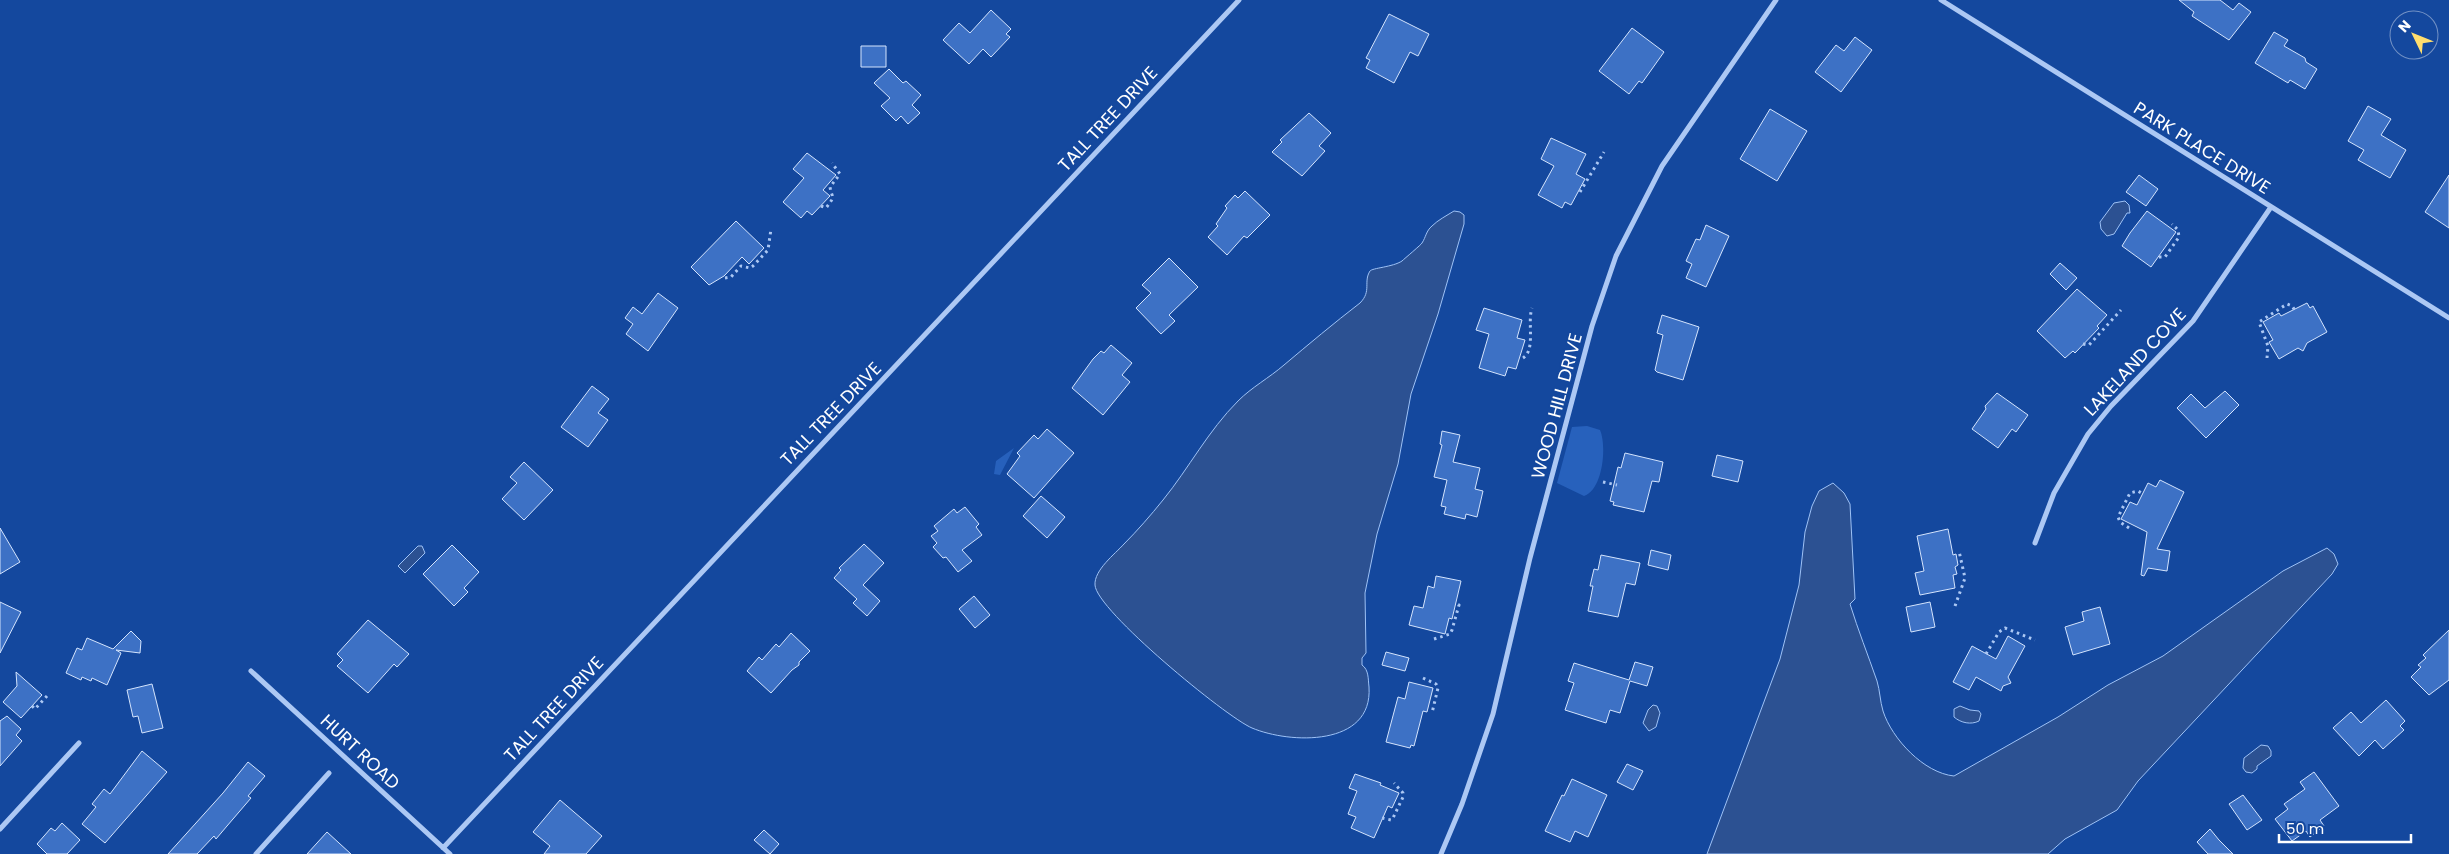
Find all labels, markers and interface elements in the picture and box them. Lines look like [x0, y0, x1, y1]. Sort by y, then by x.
north arrow [2389, 10, 2439, 60]
text: N [2394, 15, 2415, 37]
street label: TALL TREE DRIVE [1052, 61, 1163, 177]
street label: PARK PLACE DRIVE [2129, 95, 2275, 200]
street label: LAKELAND COVE [2078, 302, 2191, 421]
street label: WOOD HILL DRIVE [1525, 330, 1588, 482]
street label: TALL TREE DRIVE [775, 356, 887, 471]
street label: TALL TREE DRIVE [498, 651, 609, 767]
street label: HURT ROAD [315, 708, 405, 795]
scale bar [2279, 812, 2412, 844]
text: 50 m [2286, 818, 2324, 839]

